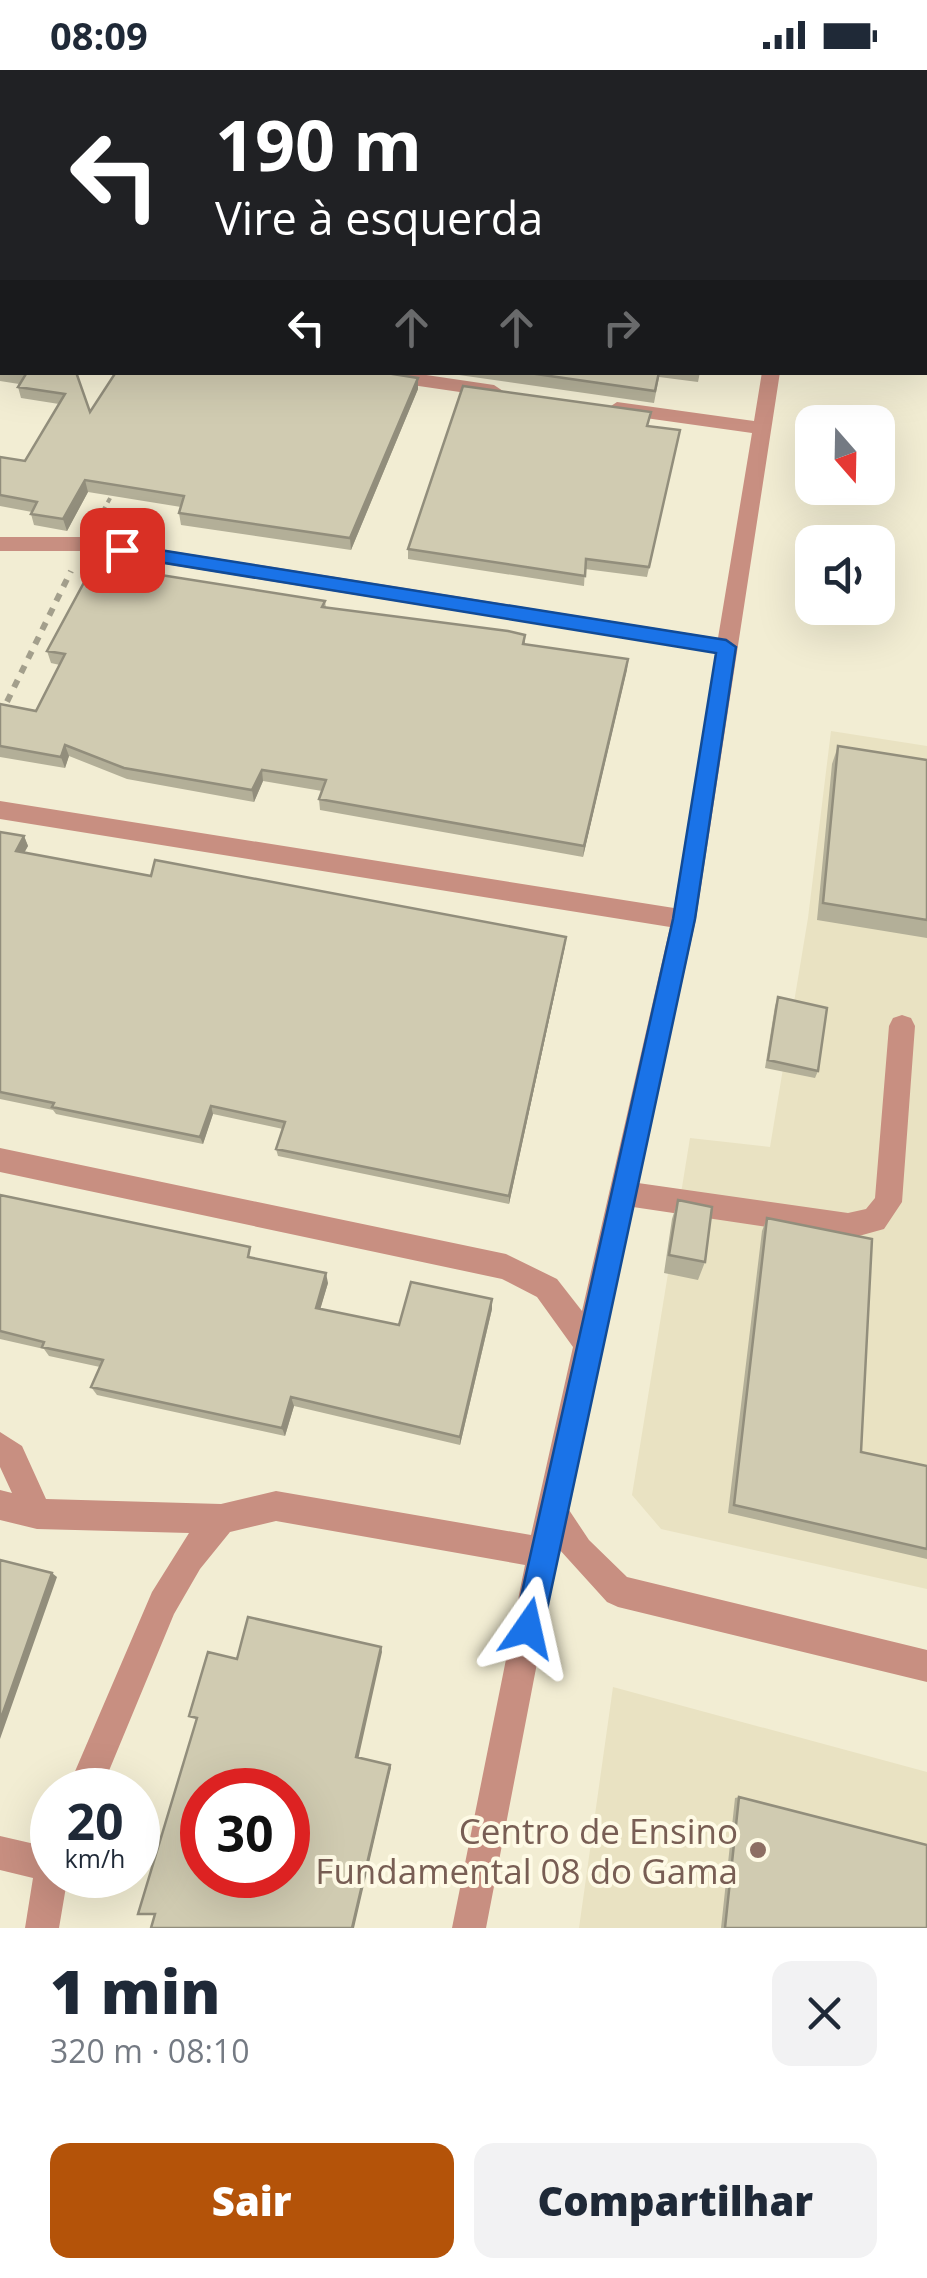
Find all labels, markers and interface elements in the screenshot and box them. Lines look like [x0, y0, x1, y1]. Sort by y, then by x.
text: 08:09 [50, 9, 148, 61]
text: 190 m [215, 96, 422, 192]
icon: left [50, 110, 180, 240]
text: Vire à esquerda [215, 187, 543, 248]
icon: left [279, 300, 334, 355]
icon: ahead [384, 300, 439, 355]
icon: ahead [489, 300, 544, 355]
icon: right [594, 300, 649, 355]
north arrow [795, 405, 895, 505]
map controls [795, 405, 895, 625]
pin [80, 508, 165, 593]
icon: arrive [95, 523, 150, 578]
button: sound [795, 525, 895, 625]
position arrow [476, 1576, 580, 1680]
speed limit sign: 30 [180, 1768, 310, 1898]
text: 20 [66, 1787, 124, 1855]
place label: Centro de Ensino Fundamental 08 do Gama [315, 1807, 738, 1894]
marker: Centro de Ensino Fundamental 08 do Gama [747, 1839, 769, 1861]
text: km/h [65, 1841, 125, 1875]
text: 1 min [50, 1950, 220, 2032]
button: close [772, 1961, 877, 2066]
text: 320 m · 08:10 [50, 2029, 249, 2072]
button: Sair [50, 2143, 454, 2258]
button: Compartilhar [474, 2143, 877, 2258]

